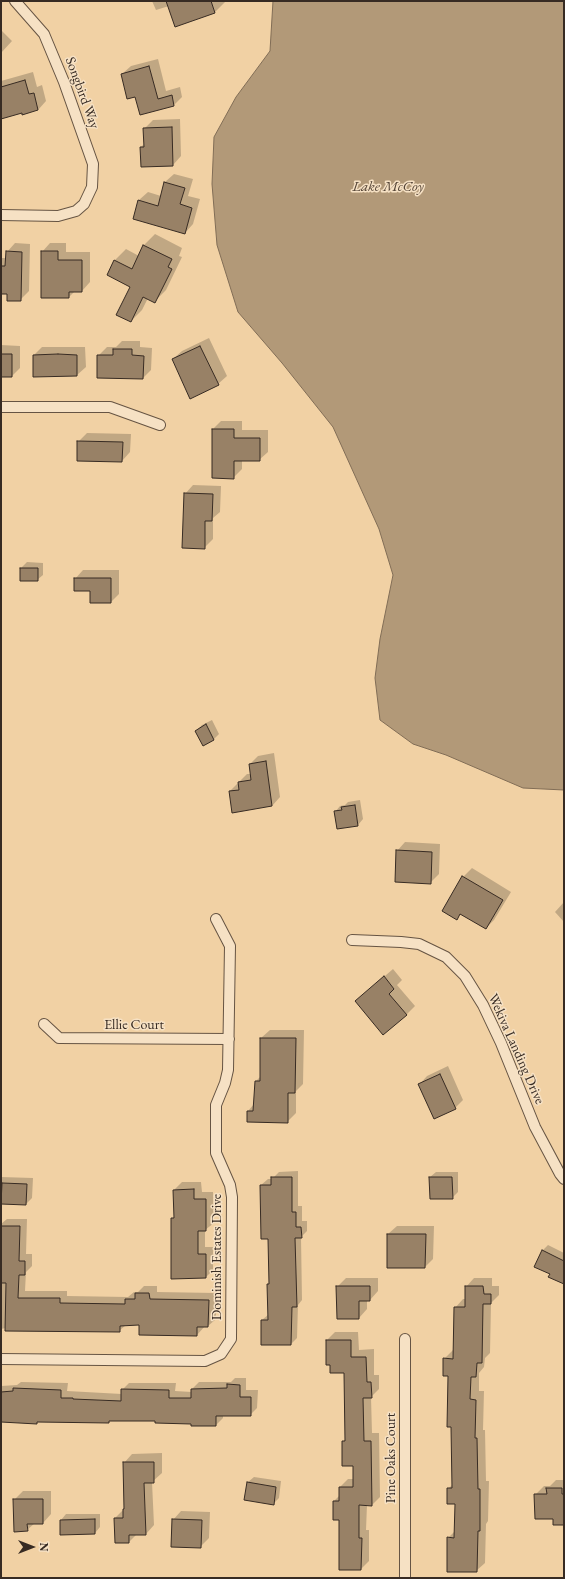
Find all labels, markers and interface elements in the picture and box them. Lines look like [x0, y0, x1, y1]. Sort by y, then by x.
street label: Songbird Way [61, 55, 103, 131]
water label: Lake McCoy [352, 178, 424, 196]
street label: Wekiva Landing Drive [484, 991, 548, 1107]
street label: Ellie Court [104, 1017, 164, 1033]
street label: Dominish Estates Drive [209, 1194, 225, 1320]
street label: Pine Oaks Court [383, 1413, 399, 1503]
north arrow [12, 1527, 52, 1567]
text: N [37, 1543, 51, 1551]

